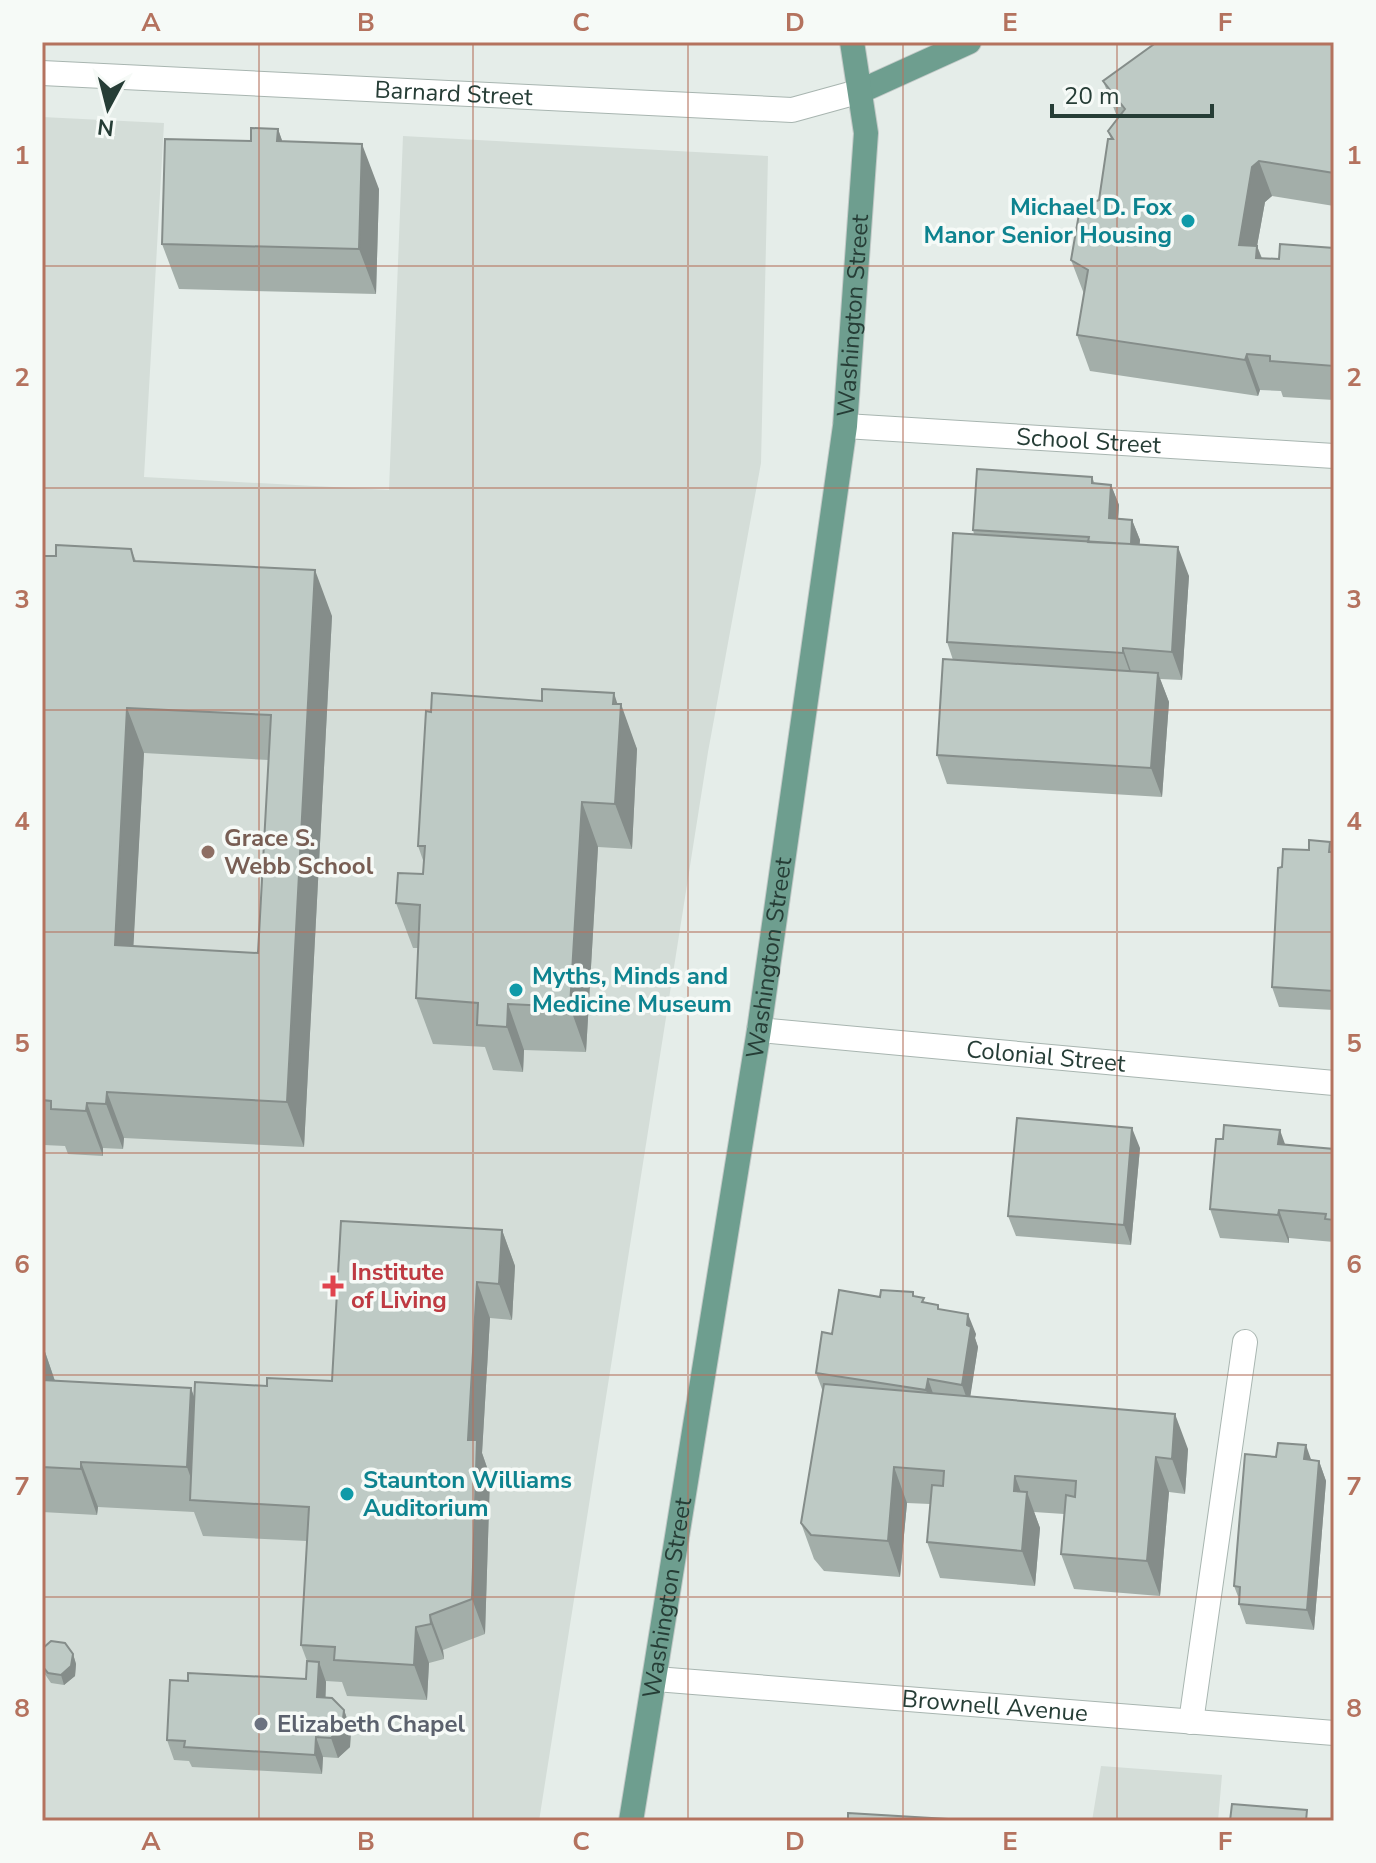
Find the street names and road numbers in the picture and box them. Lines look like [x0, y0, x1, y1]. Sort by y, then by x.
street label: Barnard Street [374, 73, 534, 113]
street label: Washington Street [830, 213, 876, 418]
street label: School Street [1015, 421, 1163, 461]
street label: Washington Street [739, 855, 799, 1061]
street label: Colonial Street [965, 1033, 1127, 1080]
street label: Washington Street [635, 1494, 699, 1701]
street label: Brownell Avenue [901, 1683, 1089, 1729]

